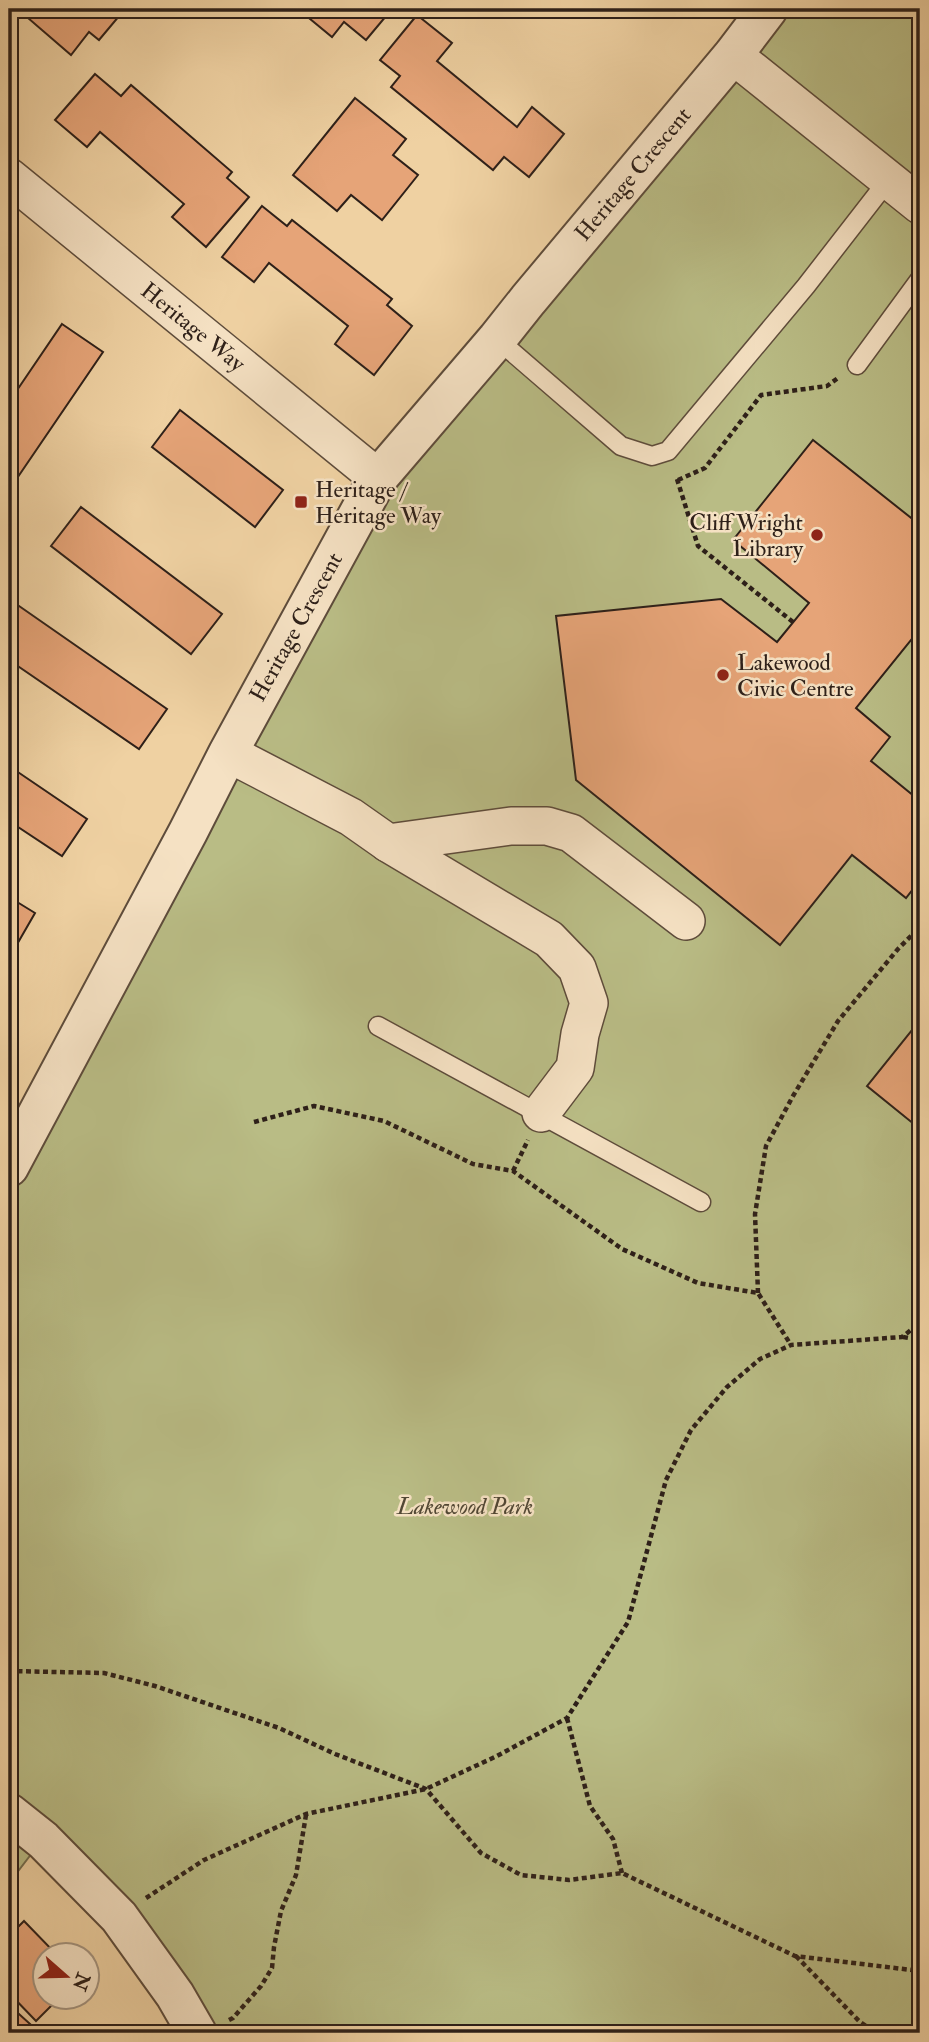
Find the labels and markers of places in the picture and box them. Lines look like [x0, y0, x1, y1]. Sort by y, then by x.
place label: Heritage / Heritage Way [315, 475, 442, 530]
marker: Heritage / Heritage Way [293, 494, 309, 510]
place label: Cliff Wright Library [689, 508, 804, 563]
marker: Cliff Wright Library [809, 527, 825, 543]
place label: Lakewood Civic Centre [737, 648, 854, 703]
marker: Lakewood Civic Centre [715, 667, 731, 683]

